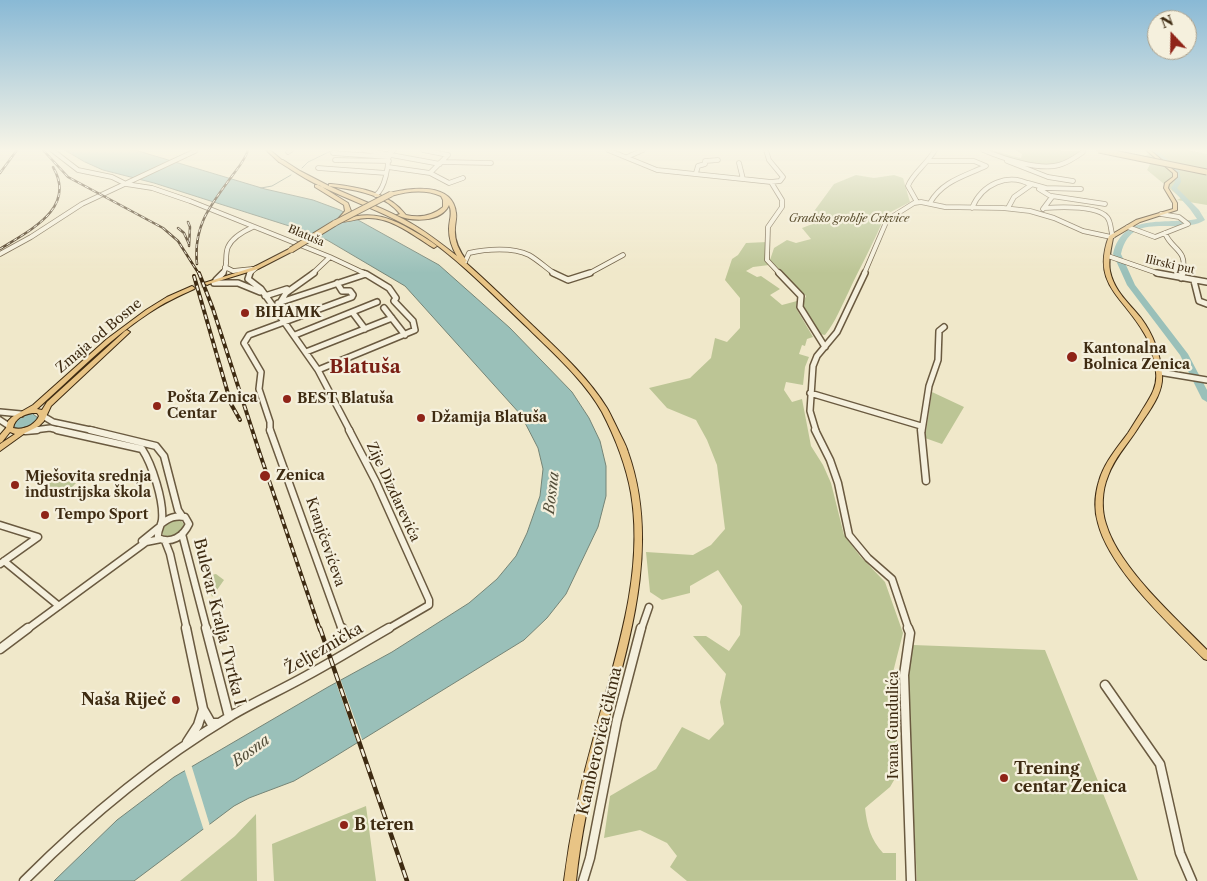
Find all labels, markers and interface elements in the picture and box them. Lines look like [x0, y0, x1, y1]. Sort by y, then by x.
north arrow [1147, 10, 1197, 60]
text: N [1158, 11, 1176, 33]
park label: Gradsko groblje Crkvice [789, 212, 909, 226]
street label: Blatuša [286, 223, 326, 249]
street label: Ilirski put [1144, 253, 1196, 277]
street label: Zmaja od Bosne [53, 295, 145, 377]
place label: BIHAMK [255, 305, 321, 321]
marker: BIHAMK [239, 307, 251, 319]
place label: Kantonalna Bolnica Zenica [1083, 341, 1190, 374]
marker: Kantonalna Bolnica Zenica [1065, 350, 1079, 364]
district label: Blatuša [329, 357, 401, 379]
place label: Pošta Zenica Centar [167, 390, 258, 422]
place label: BEST Blatuša [297, 391, 394, 407]
marker: BEST Blatuša [281, 393, 293, 405]
marker: Pošta Zenica Centar [151, 400, 163, 412]
place label: Džamija Blatuša [431, 410, 547, 426]
marker: Džamija Blatuša [415, 412, 427, 424]
street label: Zije Dizdarevića [363, 440, 423, 544]
place label: Zenica [276, 468, 325, 484]
place label: Mješovita srednja industrijska škola [25, 469, 152, 502]
marker: Zenica [258, 469, 272, 483]
water label: Bosna [540, 471, 564, 515]
marker: Mješovita srednja industrijska škola [9, 479, 21, 491]
street label: Kranjčevićeva [302, 495, 348, 589]
place label: Tempo Sport [55, 507, 148, 523]
marker: Tempo Sport [39, 509, 51, 521]
street label: Bulevar Kralja Tvrtka I [189, 536, 249, 708]
street label: Željeznička [281, 619, 367, 679]
street label: Kamberovića čikma [574, 665, 626, 817]
street label: Ivana Gundulića [886, 671, 902, 779]
place label: Naša Riječ [81, 690, 166, 710]
marker: Naša Riječ [170, 694, 182, 706]
water label: Bosna [229, 731, 273, 771]
place label: Trening centar Zenica [1014, 759, 1127, 797]
marker: Trening centar Zenica [998, 772, 1010, 784]
place label: B teren [354, 815, 414, 835]
marker: B teren [338, 819, 350, 831]

